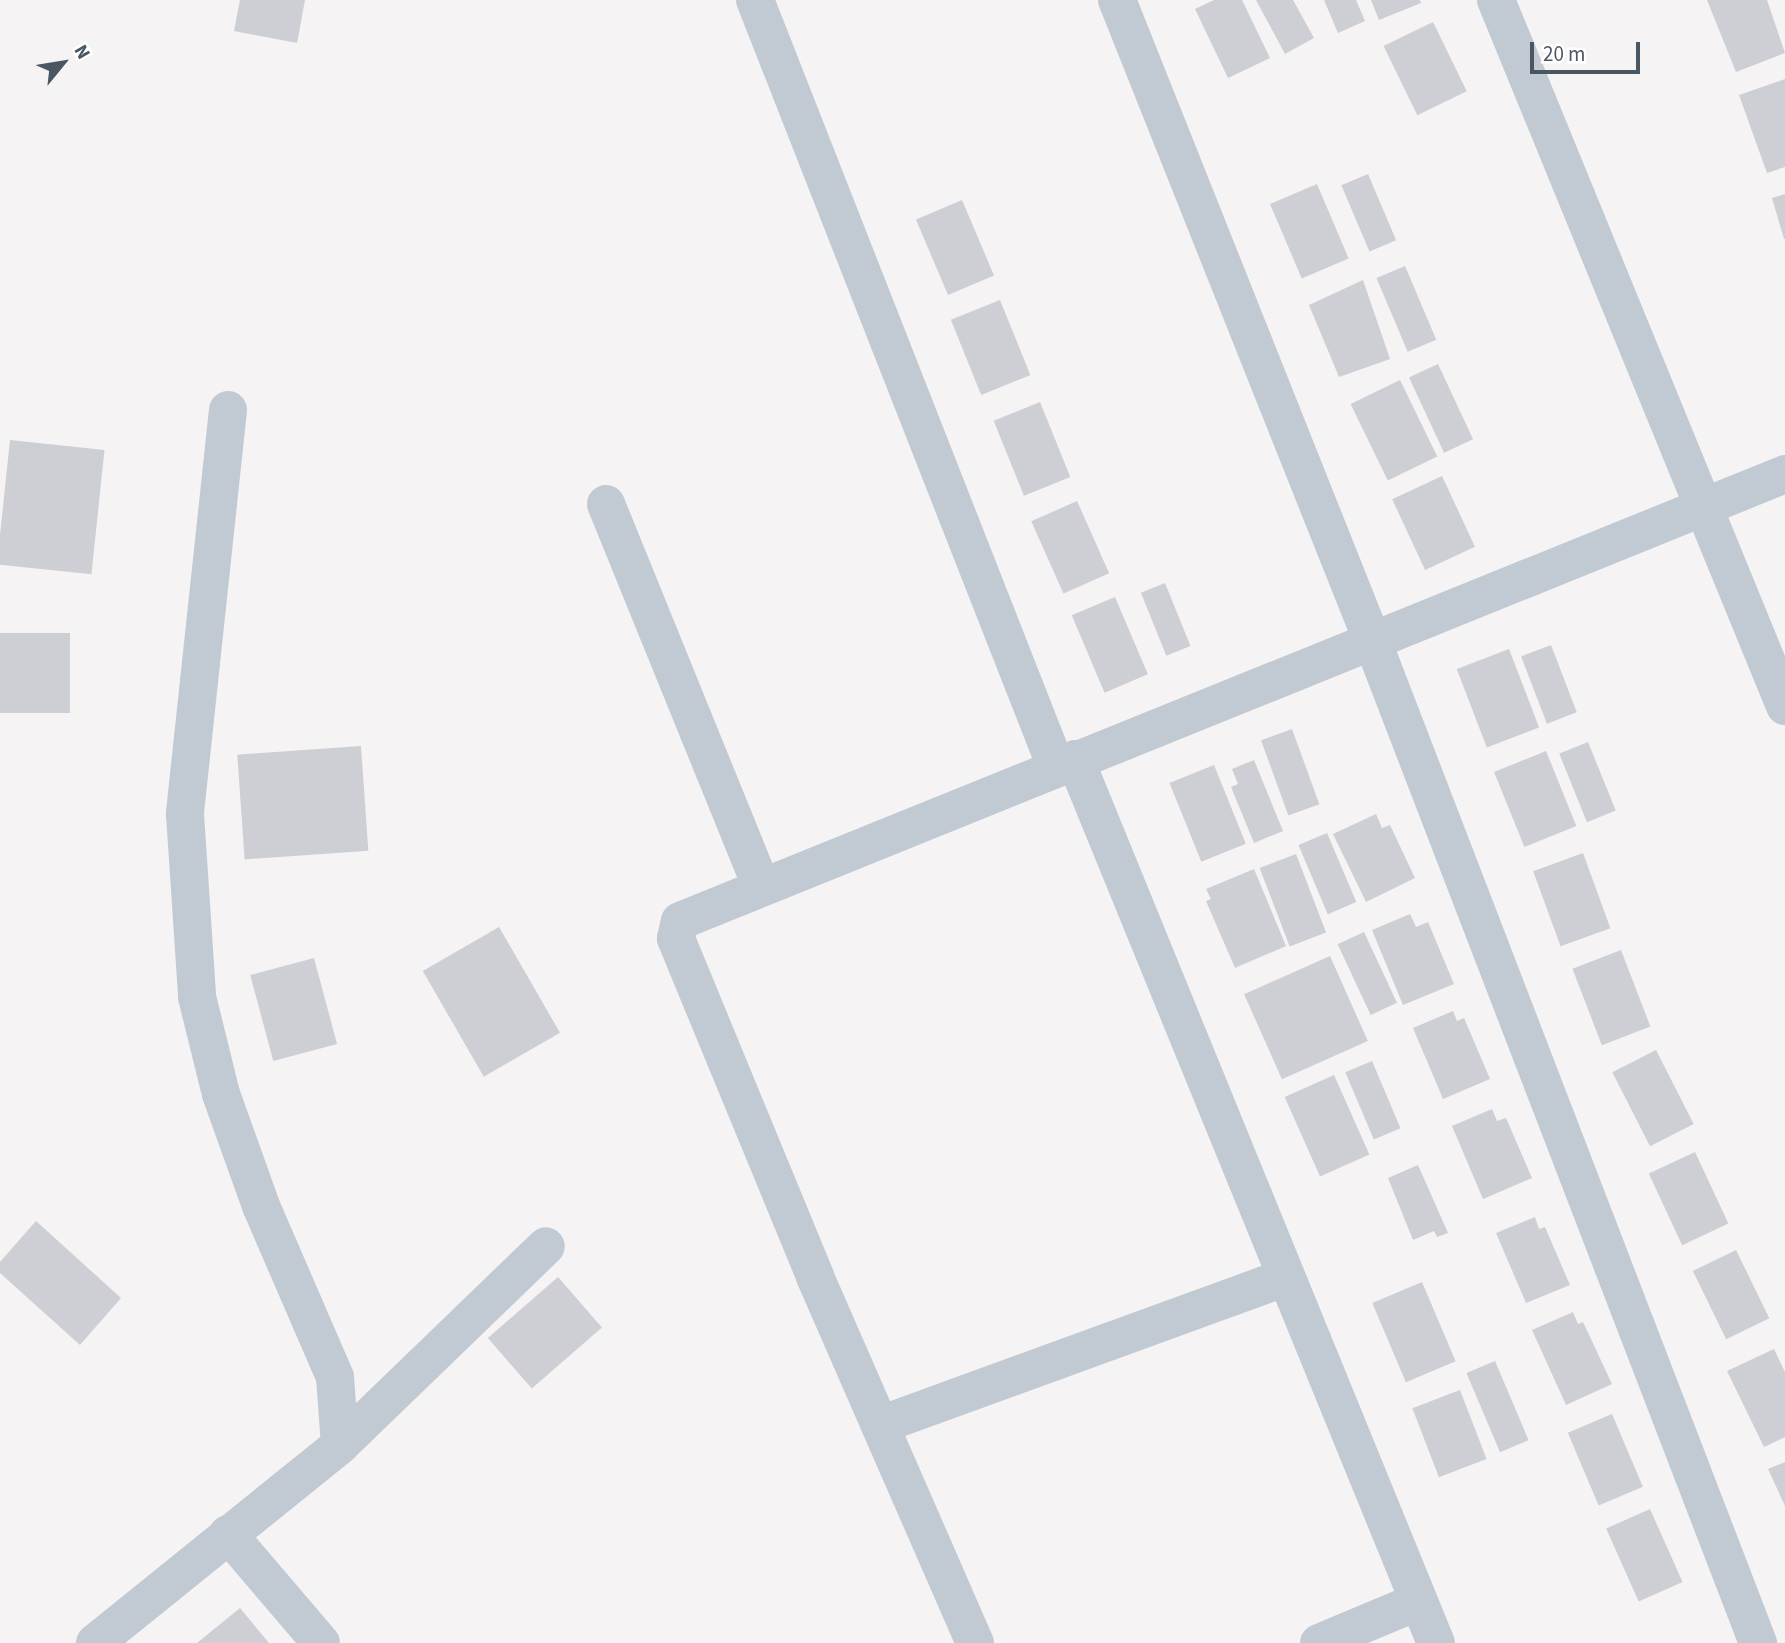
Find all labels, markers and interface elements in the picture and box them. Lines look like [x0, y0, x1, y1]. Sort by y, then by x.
north arrow [28, 28, 98, 98]
scale bar [1533, 28, 1643, 72]
text: 20 m [1543, 39, 1585, 69]
text: N [67, 40, 96, 64]

